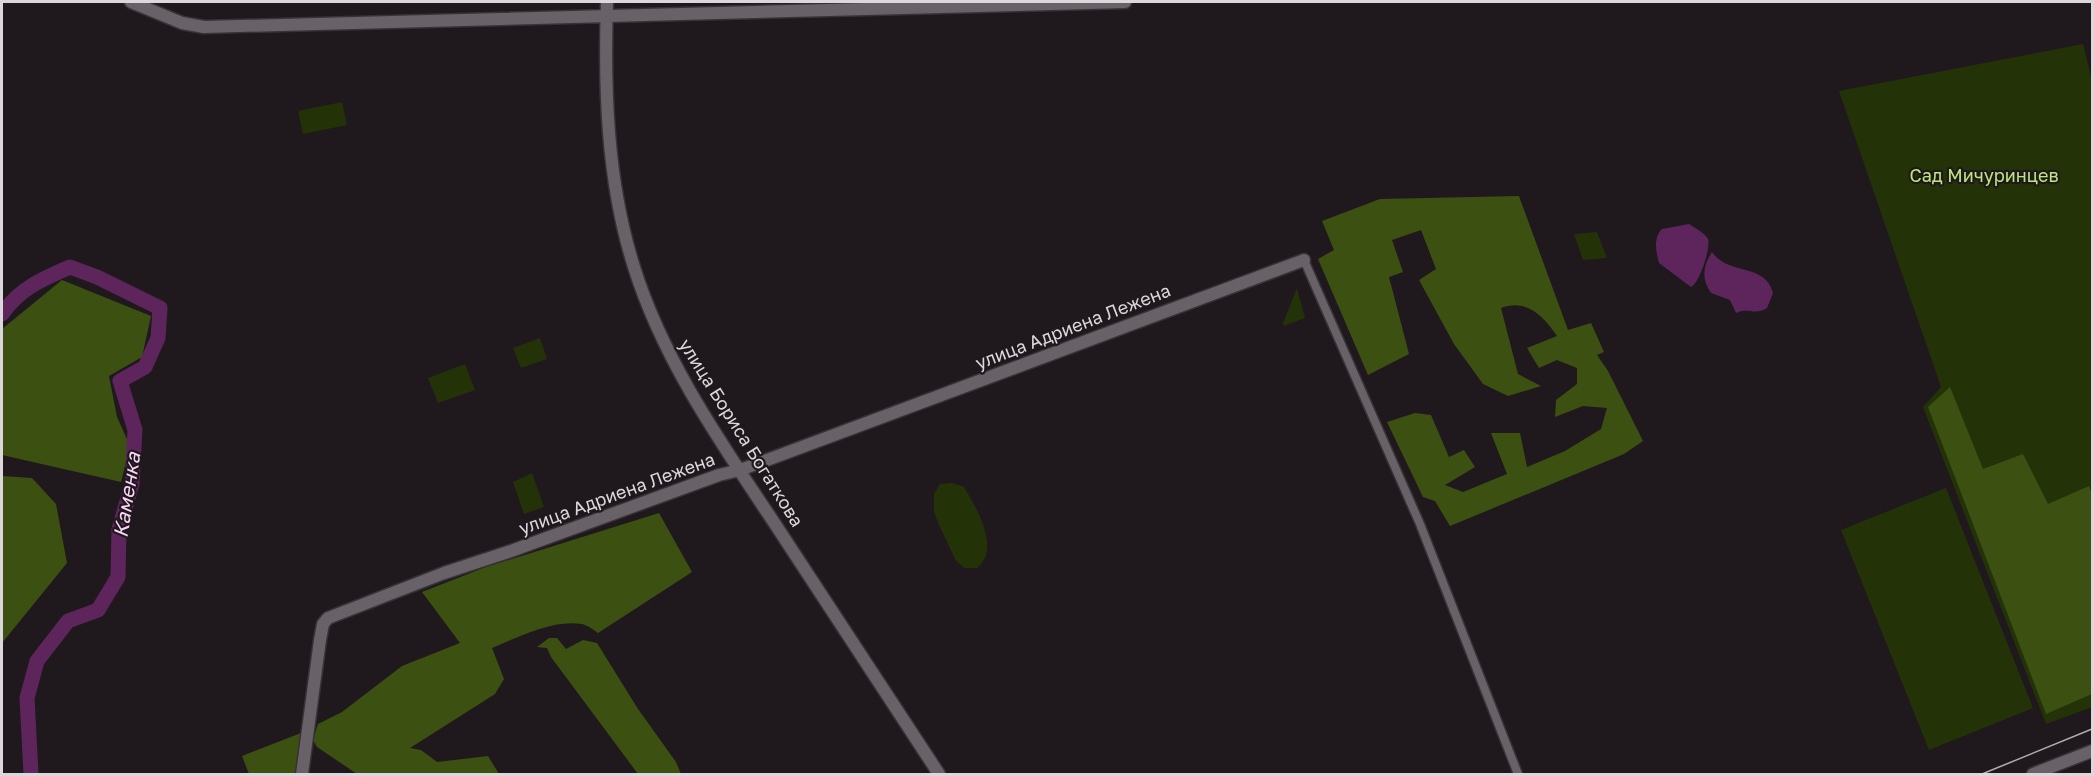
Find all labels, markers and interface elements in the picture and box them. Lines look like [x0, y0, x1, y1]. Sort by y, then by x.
park label: Сад Мичуринцев [1909, 164, 2059, 186]
street label: улица Адриена Лежена [972, 279, 1173, 373]
street label: улица Бориса Богаткова [675, 335, 809, 530]
street label: улица Адриена Лежена [516, 447, 718, 539]
water label: Каменка [107, 450, 145, 539]

